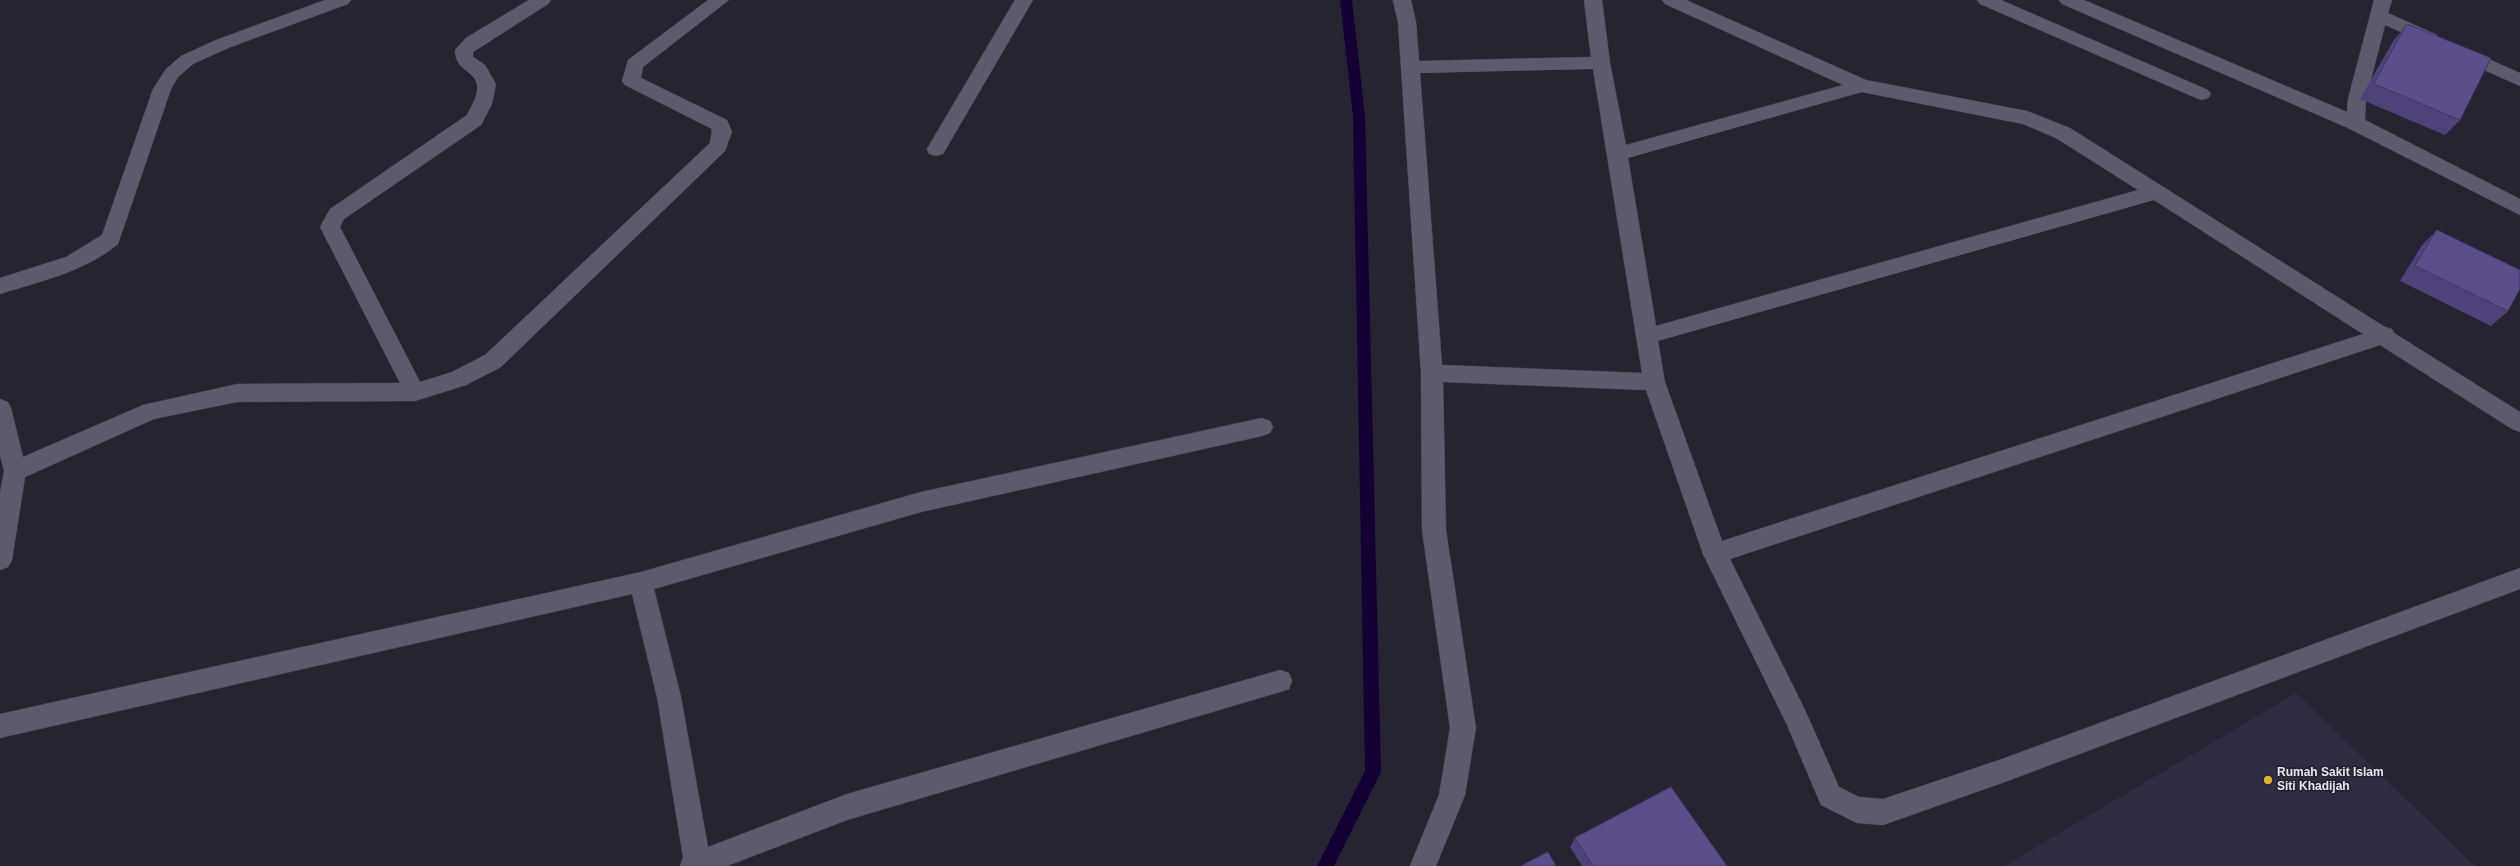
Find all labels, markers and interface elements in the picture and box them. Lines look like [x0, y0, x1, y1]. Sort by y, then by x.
place label: Rumah Sakit Islam Siti Khadijah [2277, 766, 2384, 794]
marker: Rumah Sakit Islam Siti Khadijah [2262, 774, 2274, 786]

